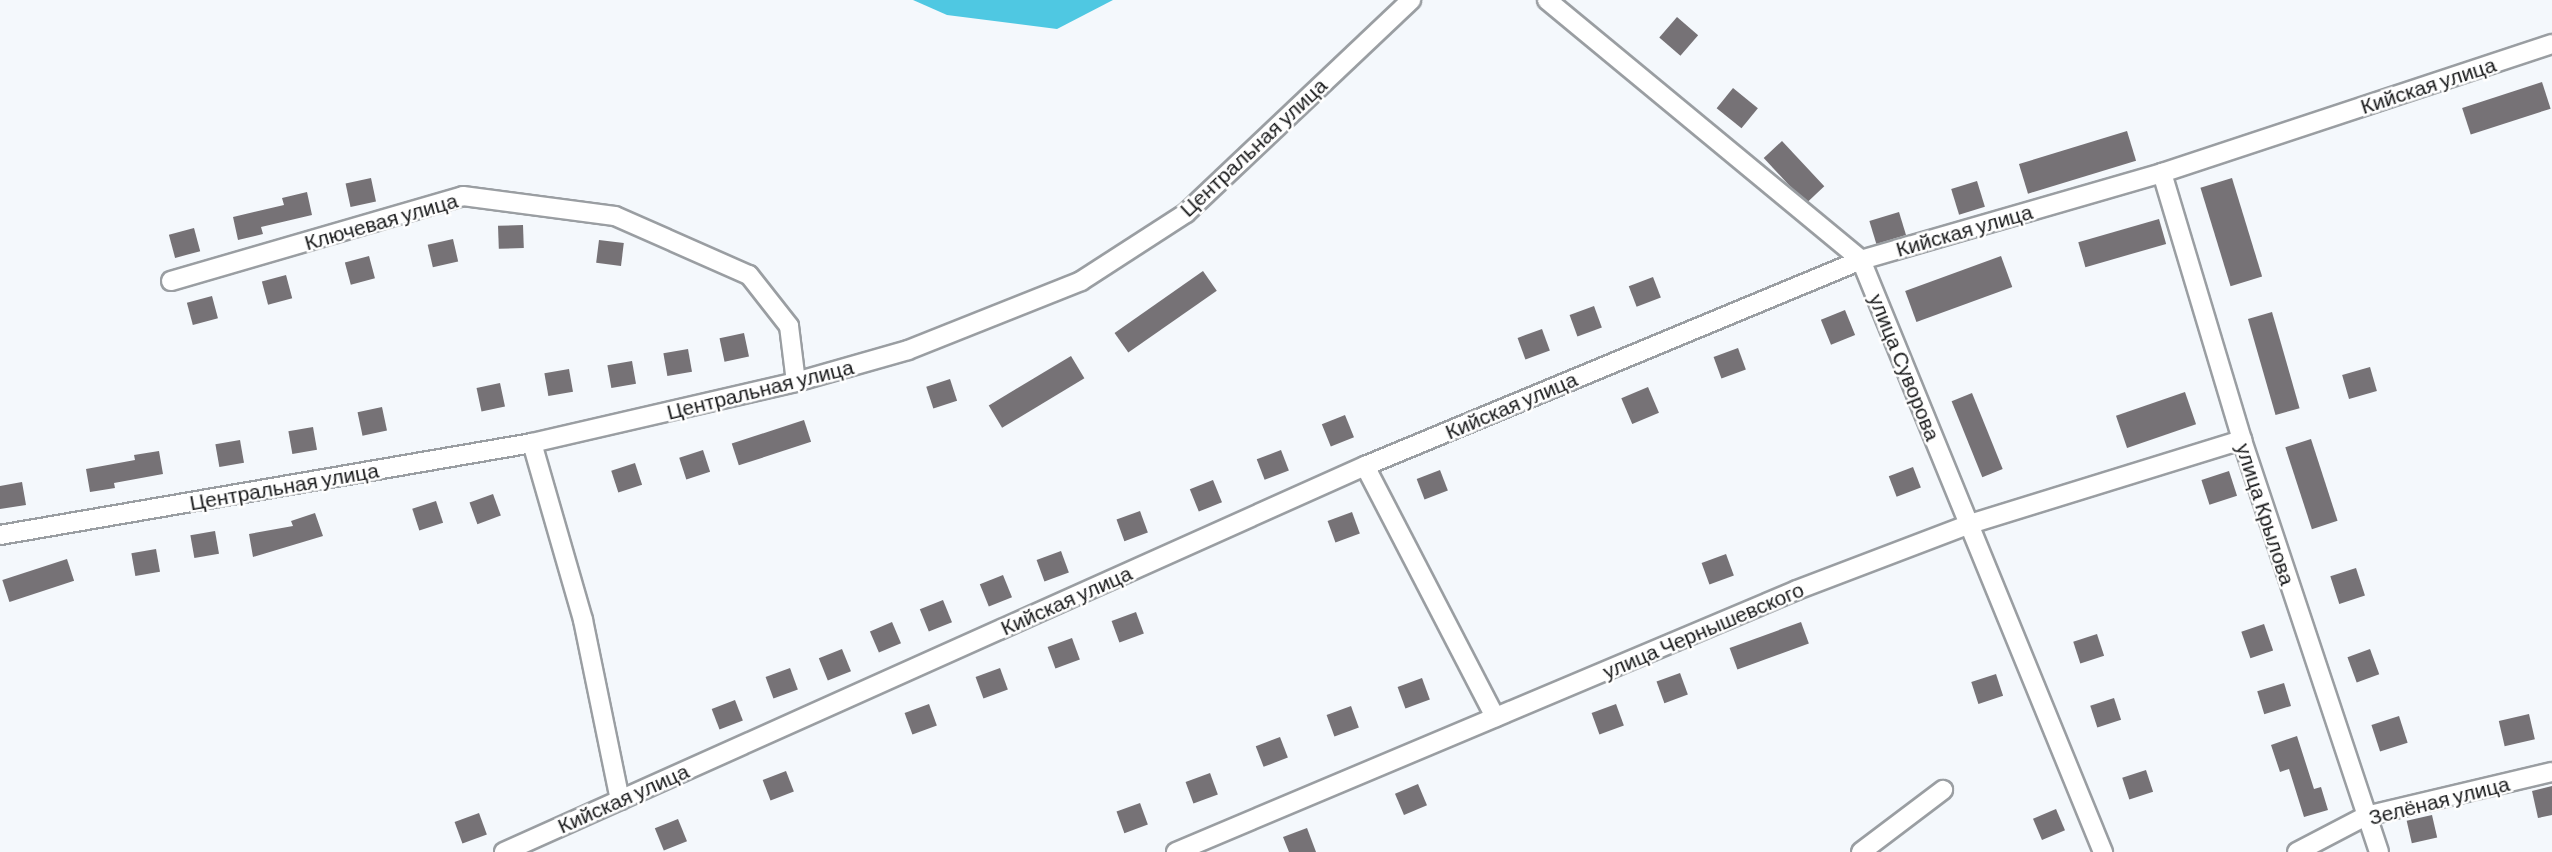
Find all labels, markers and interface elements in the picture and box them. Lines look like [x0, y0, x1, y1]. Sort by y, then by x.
street label: Кийская улица [2357, 51, 2499, 119]
street label: Центральная улица [1174, 72, 1332, 222]
street label: Ключевая улица [301, 187, 461, 255]
street label: Кийская улица [1893, 198, 2035, 262]
street label: улица Суворова [1864, 290, 1946, 444]
street label: Центральная улица [664, 354, 856, 424]
street label: Кийская улица [1441, 366, 1581, 444]
street label: улица Крылова [2231, 440, 2301, 588]
street label: Центральная улица [187, 457, 381, 515]
street label: Кийская улица [997, 560, 1135, 640]
street label: улица Чернышевского [1599, 576, 1807, 684]
street label: Кийская улица [554, 758, 692, 838]
street label: Зелёная улица [2366, 770, 2512, 830]

